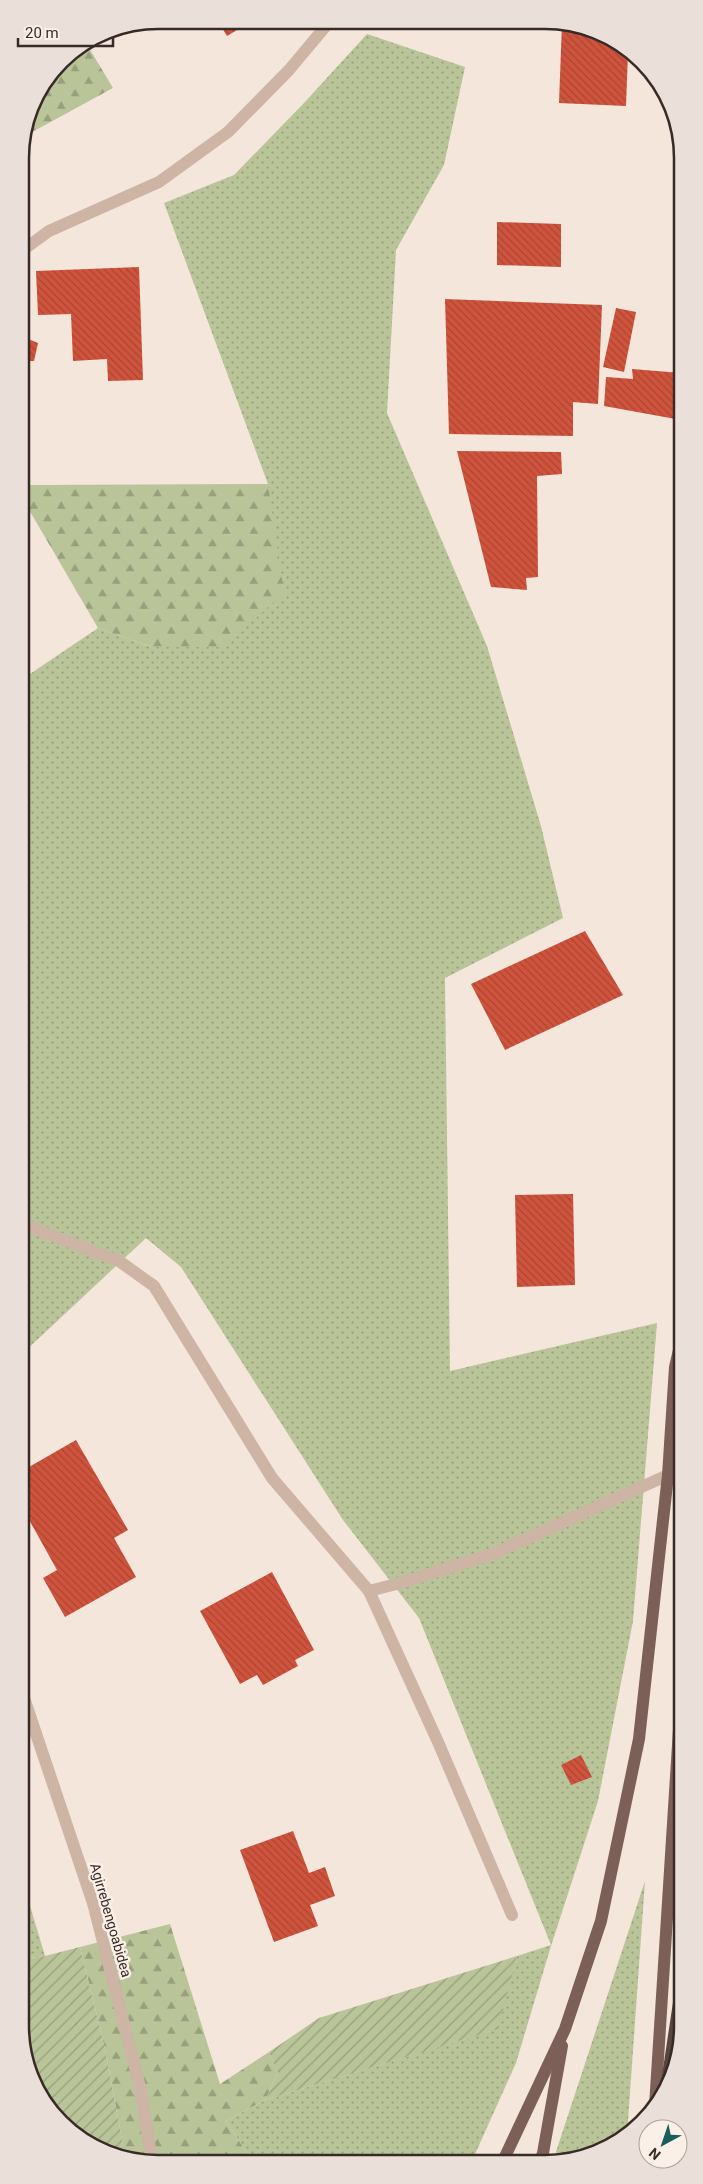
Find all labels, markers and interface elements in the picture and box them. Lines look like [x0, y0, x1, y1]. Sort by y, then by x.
scale bar [18, 15, 112, 47]
text: 20 m [25, 24, 59, 42]
street label: Agirrebengoabidea [87, 1861, 135, 1979]
north arrow [638, 2119, 688, 2169]
text: N [646, 2145, 664, 2163]

